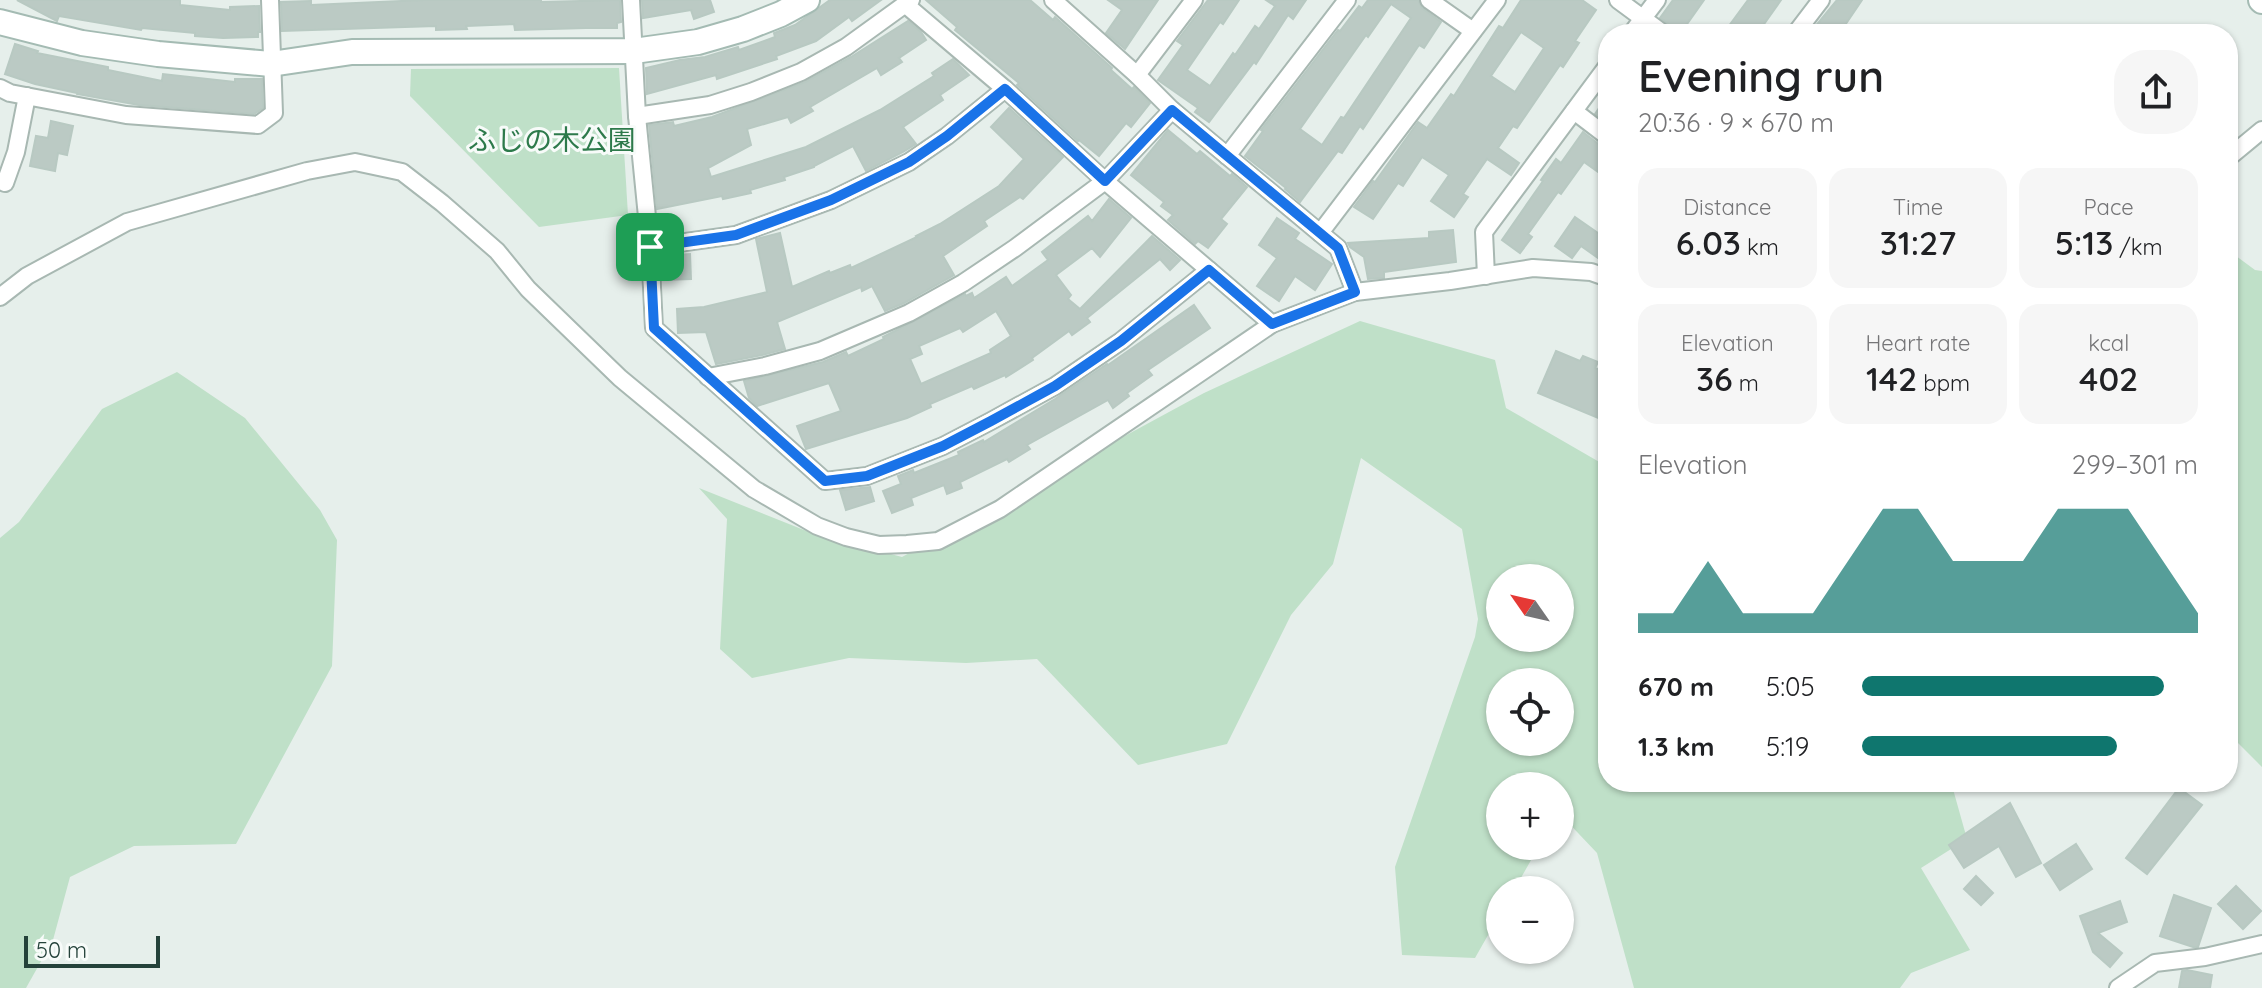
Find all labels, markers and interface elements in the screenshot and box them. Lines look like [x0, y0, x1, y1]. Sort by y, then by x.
text: Evening run [1638, 48, 1884, 103]
button: share [2114, 50, 2198, 134]
text: 20:36 · 9 × 670 m [1638, 106, 1834, 139]
park label: ふじの木公園 [468, 122, 636, 157]
text: Distance [1683, 193, 1771, 221]
text: Time [1893, 193, 1943, 221]
text: Pace [2084, 193, 2134, 221]
pin [616, 213, 684, 281]
text: 6.03 [1676, 221, 1741, 264]
text: 31:27 [1880, 221, 1956, 264]
text: 5:13 [2055, 221, 2113, 264]
icon: arrive [628, 225, 672, 269]
text: km [1741, 233, 1779, 261]
text: /km [2113, 233, 2163, 261]
text: Elevation [1681, 329, 1774, 357]
text: Heart rate [1866, 329, 1970, 357]
text: kcal [2088, 329, 2129, 357]
text: 36 [1696, 357, 1733, 400]
text: 142 [1866, 357, 1917, 400]
text: 402 [2079, 357, 2138, 400]
text: m [1733, 369, 1759, 397]
text: bpm [1917, 369, 1970, 397]
text: Elevation [1638, 448, 1748, 481]
text: 299–301 m [2072, 448, 2198, 481]
north arrow [1486, 564, 1574, 652]
map controls [1486, 564, 1574, 964]
button: locate [1486, 668, 1574, 756]
text: 670 m [1638, 670, 1714, 703]
text: 5:05 [1766, 670, 1815, 703]
text: 1.3 km [1638, 730, 1715, 763]
text: 5:19 [1766, 730, 1809, 763]
button: + [1486, 772, 1574, 860]
button: − [1486, 876, 1574, 964]
scale bar [24, 932, 160, 968]
text: 50 m [36, 936, 87, 964]

